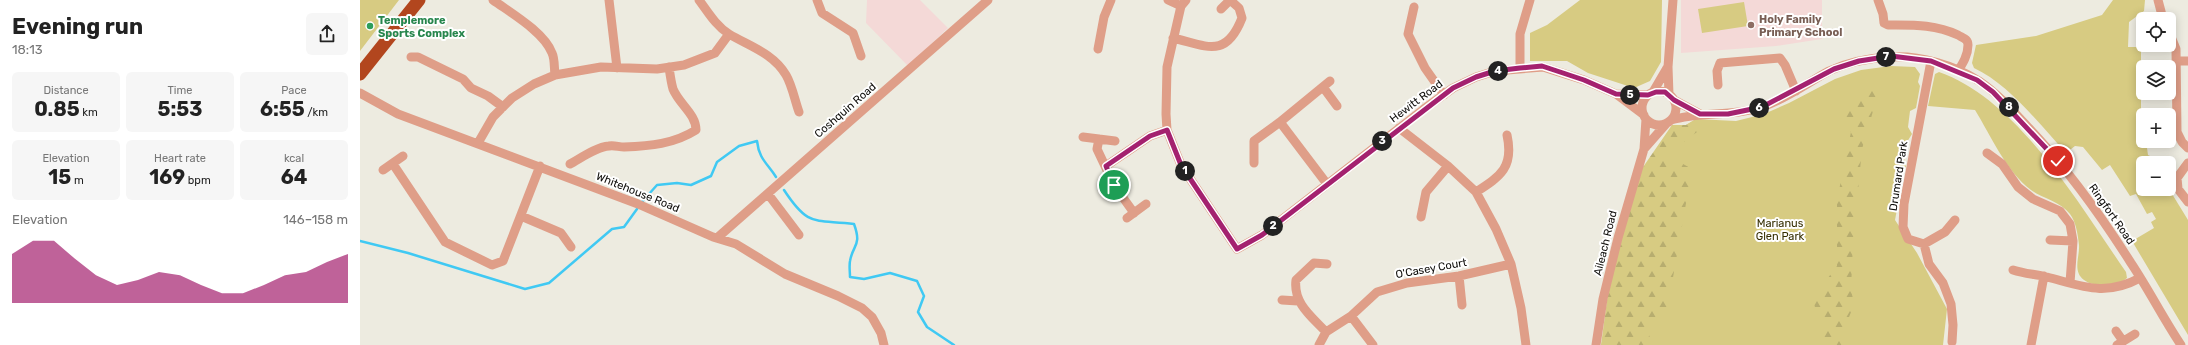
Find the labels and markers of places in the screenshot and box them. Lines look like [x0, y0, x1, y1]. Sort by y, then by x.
place label: Holy Family Primary School [1759, 13, 1842, 39]
place label: Templemore Sports Complex [378, 14, 465, 40]
marker: Holy Family Primary School [1746, 20, 1756, 30]
marker: Templemore Sports Complex [365, 21, 375, 31]
pin: 7 [1876, 47, 1896, 67]
pin: 4 [1488, 61, 1508, 81]
pin: 5 [1620, 85, 1640, 105]
pin: 8 [1999, 97, 2019, 117]
pin: 6 [1749, 98, 1769, 118]
pin: 3 [1372, 131, 1392, 151]
pin [2041, 144, 2075, 178]
pin: 1 [1175, 161, 1195, 181]
pin [1097, 168, 1131, 202]
pin: 2 [1263, 216, 1283, 236]

